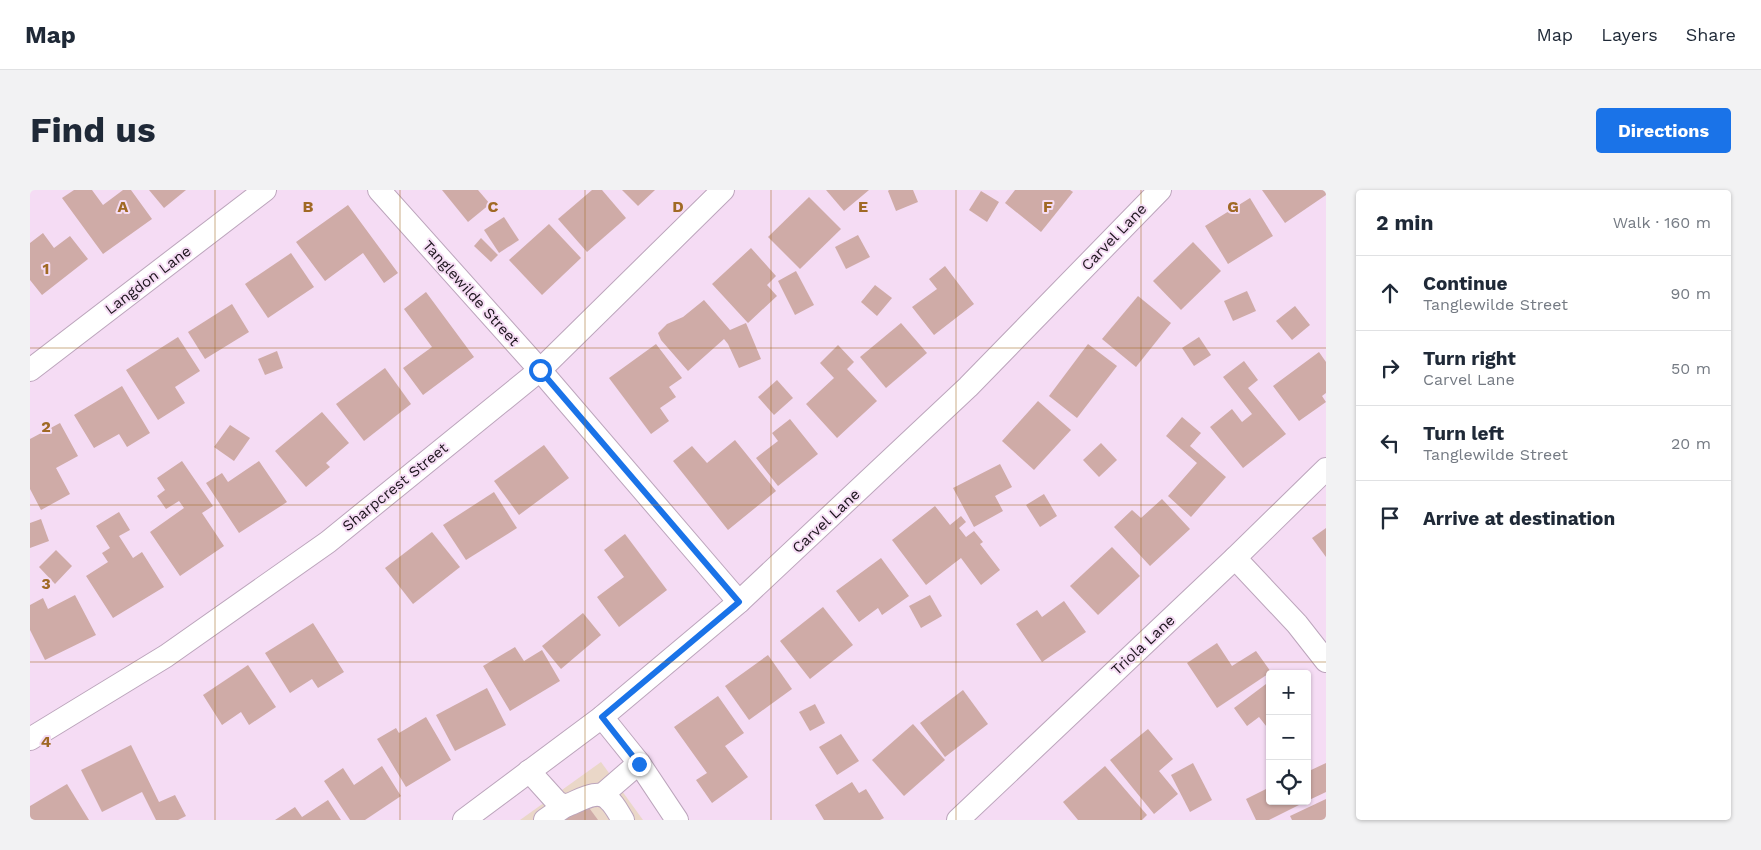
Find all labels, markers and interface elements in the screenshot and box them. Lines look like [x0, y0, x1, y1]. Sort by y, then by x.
text: Map [25, 21, 76, 49]
text: Map [1536, 24, 1573, 45]
text: Layers [1601, 24, 1658, 45]
text: Share [1686, 24, 1736, 45]
button: Directions [1596, 108, 1731, 153]
text: Find us [30, 109, 156, 151]
text: A [118, 197, 129, 216]
text: B [303, 197, 314, 216]
text: C [488, 197, 499, 216]
text: D [672, 197, 684, 216]
text: E [858, 197, 868, 216]
text: F [1043, 197, 1053, 216]
text: G [1227, 197, 1239, 216]
street label: Carvel Lane [1078, 200, 1150, 274]
text: 2 min [1376, 210, 1433, 235]
text: Walk · 160 m [1613, 213, 1711, 232]
street label: Tanglewilde Street [419, 237, 524, 350]
street label: Langdon Lane [101, 242, 195, 318]
text: 1 [43, 259, 49, 278]
text: Continue [1423, 272, 1507, 295]
icon: ahead [1376, 279, 1404, 307]
text: 90 m [1670, 284, 1711, 303]
text: Tanglewilde Street [1423, 295, 1568, 314]
text: Turn right [1423, 347, 1516, 370]
icon: right [1376, 354, 1404, 382]
route start [529, 359, 552, 382]
text: 50 m [1671, 359, 1711, 378]
text: Carvel Lane [1423, 370, 1515, 389]
text: 2 [41, 417, 51, 436]
text: Turn left [1423, 422, 1504, 445]
icon: left [1376, 429, 1404, 457]
text: 20 m [1671, 434, 1711, 453]
street label: Sharpcrest Street [339, 439, 452, 535]
text: Tanglewilde Street [1423, 445, 1568, 464]
street label: Carvel Lane [788, 485, 864, 557]
icon: arrive [1376, 504, 1404, 532]
text: Arrive at destination [1423, 507, 1615, 530]
text: 3 [41, 574, 51, 593]
street label: Triola Lane [1107, 611, 1179, 679]
map controls [1266, 670, 1311, 805]
button: + [1266, 670, 1311, 715]
button: − [1266, 715, 1311, 760]
text: 4 [41, 732, 51, 751]
route end [628, 753, 651, 776]
button: locate [1266, 760, 1311, 805]

